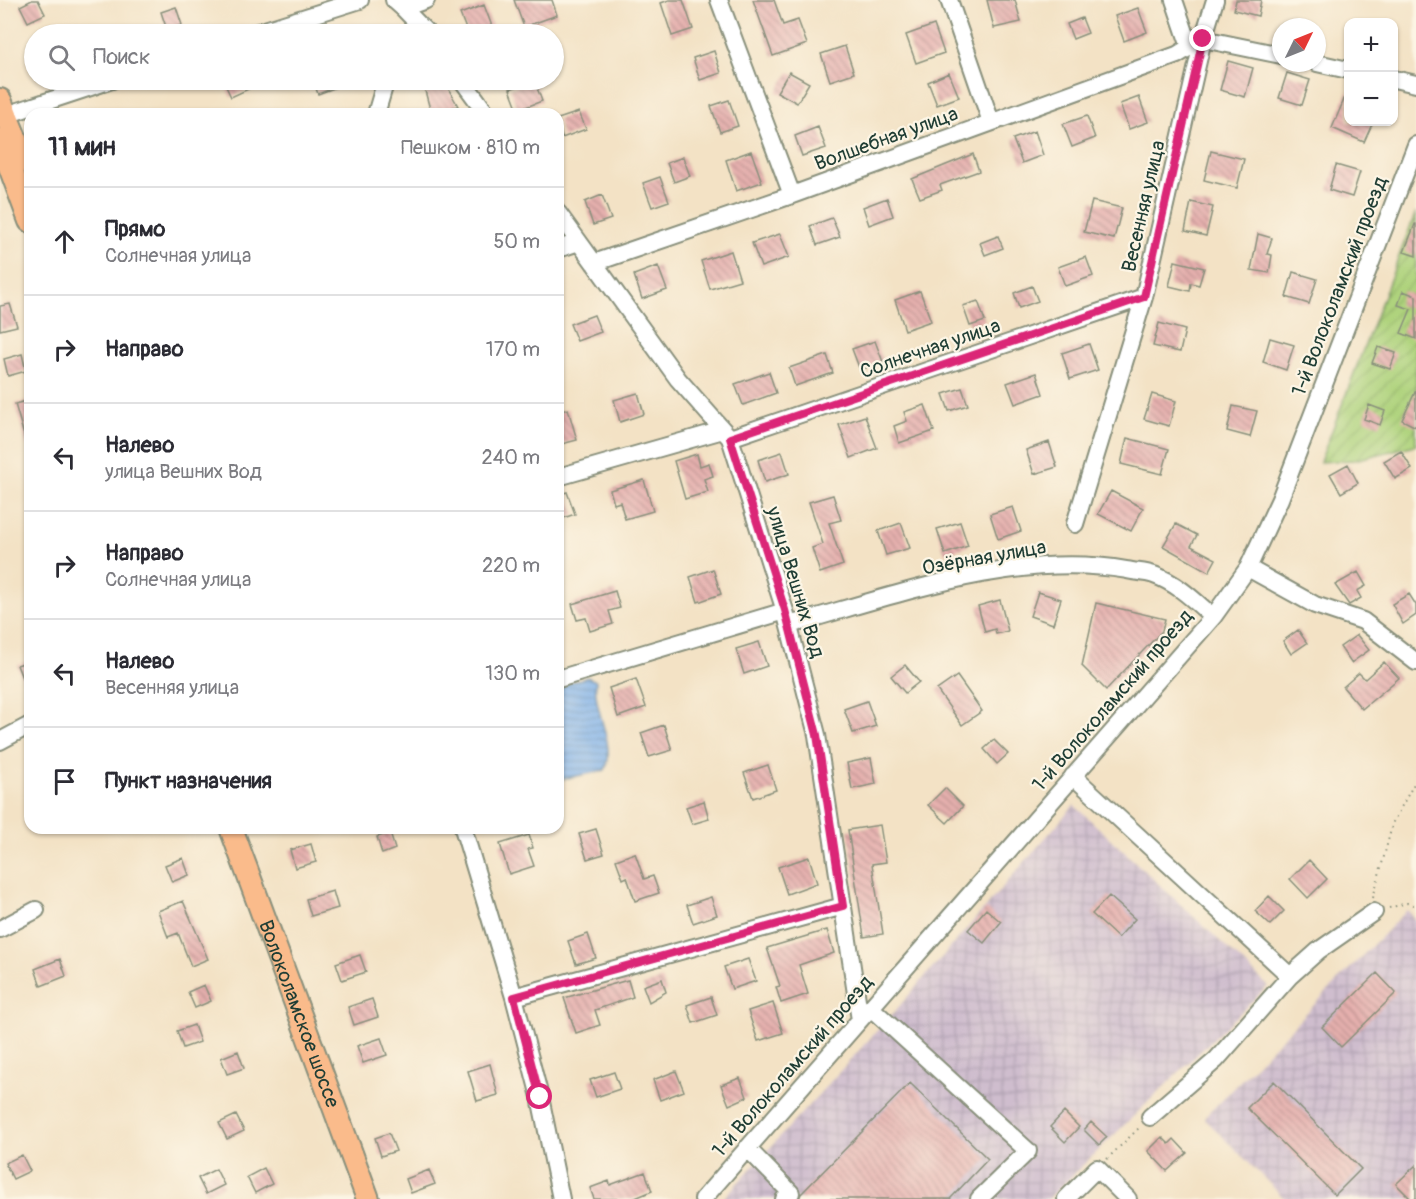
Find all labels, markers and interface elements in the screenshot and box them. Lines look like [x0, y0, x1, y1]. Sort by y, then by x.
north arrow [1272, 18, 1326, 72]
map controls [1344, 18, 1398, 126]
button: + [1344, 18, 1398, 72]
search box [24, 24, 564, 90]
route end [1189, 25, 1215, 51]
icon: search [45, 41, 78, 74]
text: Поиск [93, 43, 150, 71]
button: − [1344, 72, 1398, 126]
street label: Волшебная улица [811, 101, 961, 176]
text: 11 мин [48, 131, 116, 163]
text: Пешком · 810 m [401, 135, 540, 160]
street label: Весенняя улица [1116, 138, 1171, 274]
street label: 1-й Волоколамский проезд [1286, 173, 1393, 399]
text: Прямо [105, 215, 165, 243]
icon: ahead [48, 225, 81, 258]
text: 50 m [493, 229, 540, 254]
text: Солнечная улица [105, 243, 251, 268]
street label: Солнечная улица [857, 313, 1003, 384]
icon: right [48, 333, 81, 366]
text: Направо [105, 335, 184, 363]
text: 170 m [486, 337, 540, 362]
text: Налево [105, 431, 174, 459]
icon: left [48, 441, 81, 474]
text: 240 m [481, 445, 540, 470]
text: улица Вешних Вод [105, 459, 262, 484]
street label: улица Вешних Вод [760, 503, 830, 661]
street label: Озёрная улица [920, 534, 1048, 581]
text: Направо [105, 539, 184, 567]
icon: right [48, 549, 81, 582]
text: 220 m [482, 553, 540, 578]
text: Солнечная улица [105, 567, 251, 592]
street label: 1-й Волоколамский проезд [1027, 604, 1198, 796]
text: Налево [105, 647, 174, 675]
icon: left [48, 657, 81, 690]
text: 130 m [485, 661, 540, 686]
text: Весенняя улица [105, 675, 239, 700]
icon: arrive [48, 765, 81, 798]
text: Пункт назначения [105, 767, 272, 795]
street label: Волоколамское шоссе [253, 917, 345, 1111]
street label: 1-й Волоколамский проезд [707, 970, 878, 1162]
route start [526, 1083, 552, 1109]

